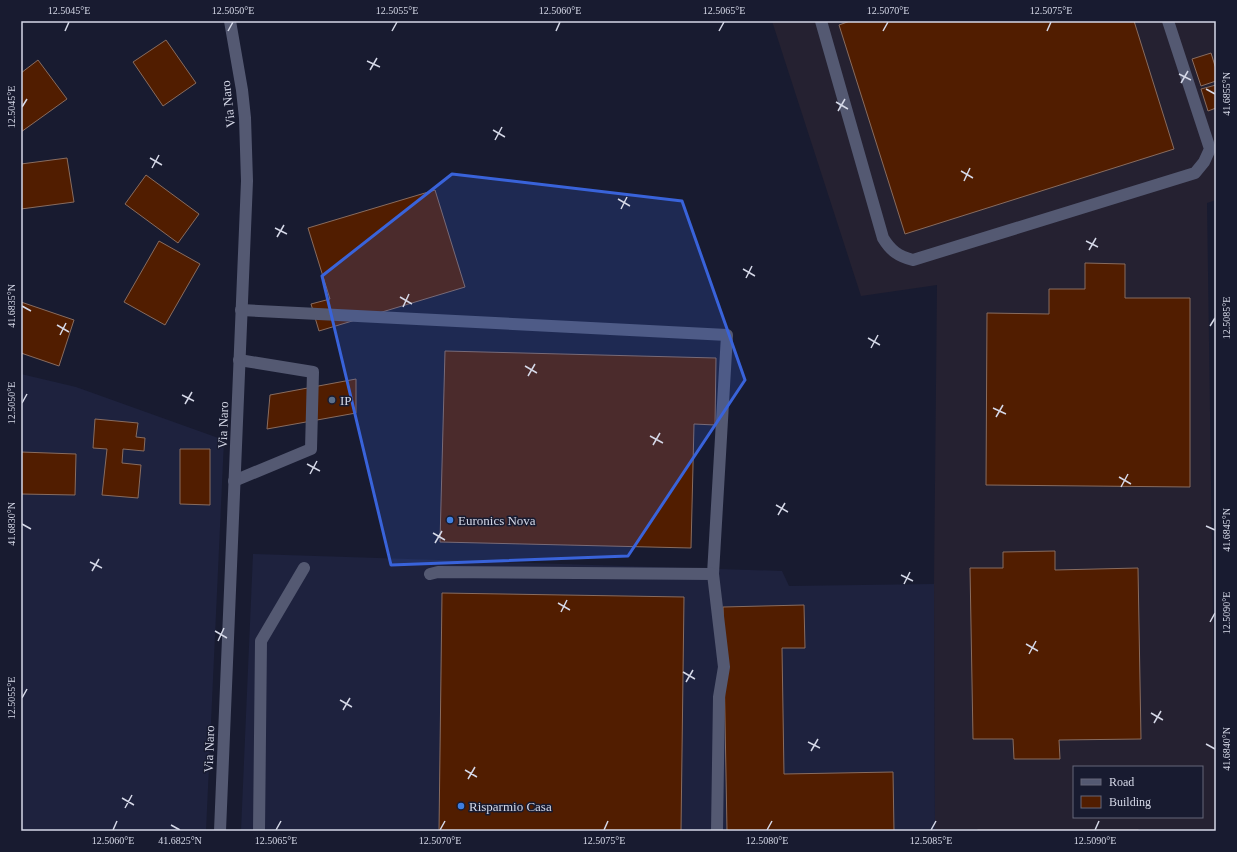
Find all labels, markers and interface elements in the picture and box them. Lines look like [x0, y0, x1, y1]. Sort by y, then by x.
text: 12.5045°E [48, 5, 90, 16]
text: 12.5050°E [212, 5, 254, 16]
text: 12.5055°E [376, 5, 418, 16]
text: 12.5060°E [539, 5, 581, 16]
text: 12.5065°E [703, 5, 745, 16]
text: 12.5070°E [867, 5, 909, 16]
text: 12.5075°E [1030, 5, 1072, 16]
text: 41.6855°N [1221, 72, 1232, 116]
street label: Via Naro [218, 80, 238, 128]
text: 12.5045°E [6, 86, 17, 128]
text: 41.6835°N [6, 284, 17, 328]
text: 12.5085°E [1221, 297, 1232, 339]
text: 12.5050°E [6, 382, 17, 424]
place label: IP [340, 393, 352, 408]
marker: IP [327, 395, 337, 405]
street label: Via Naro [215, 401, 231, 449]
text: 41.6830°N [6, 502, 17, 546]
text: 41.6845°N [1221, 508, 1232, 552]
place label: Euronics Nova [458, 513, 536, 528]
marker: Euronics Nova [445, 515, 455, 525]
text: 12.5090°E [1221, 592, 1232, 634]
text: 12.5055°E [6, 677, 17, 719]
street label: Via Naro [201, 725, 217, 773]
text: 41.6840°N [1221, 727, 1232, 771]
legend [1073, 766, 1203, 818]
text: Road [1109, 775, 1134, 789]
text: Building [1109, 795, 1151, 809]
place label: Risparmio Casa [469, 799, 552, 814]
marker: Risparmio Casa [456, 801, 466, 811]
text: 12.5060°E [92, 835, 134, 846]
text: 41.6825°N [158, 835, 202, 846]
text: 12.5065°E [255, 835, 297, 846]
text: 12.5070°E [419, 835, 461, 846]
text: 12.5075°E [583, 835, 625, 846]
text: 12.5080°E [746, 835, 788, 846]
text: 12.5085°E [910, 835, 952, 846]
text: 12.5090°E [1074, 835, 1116, 846]

